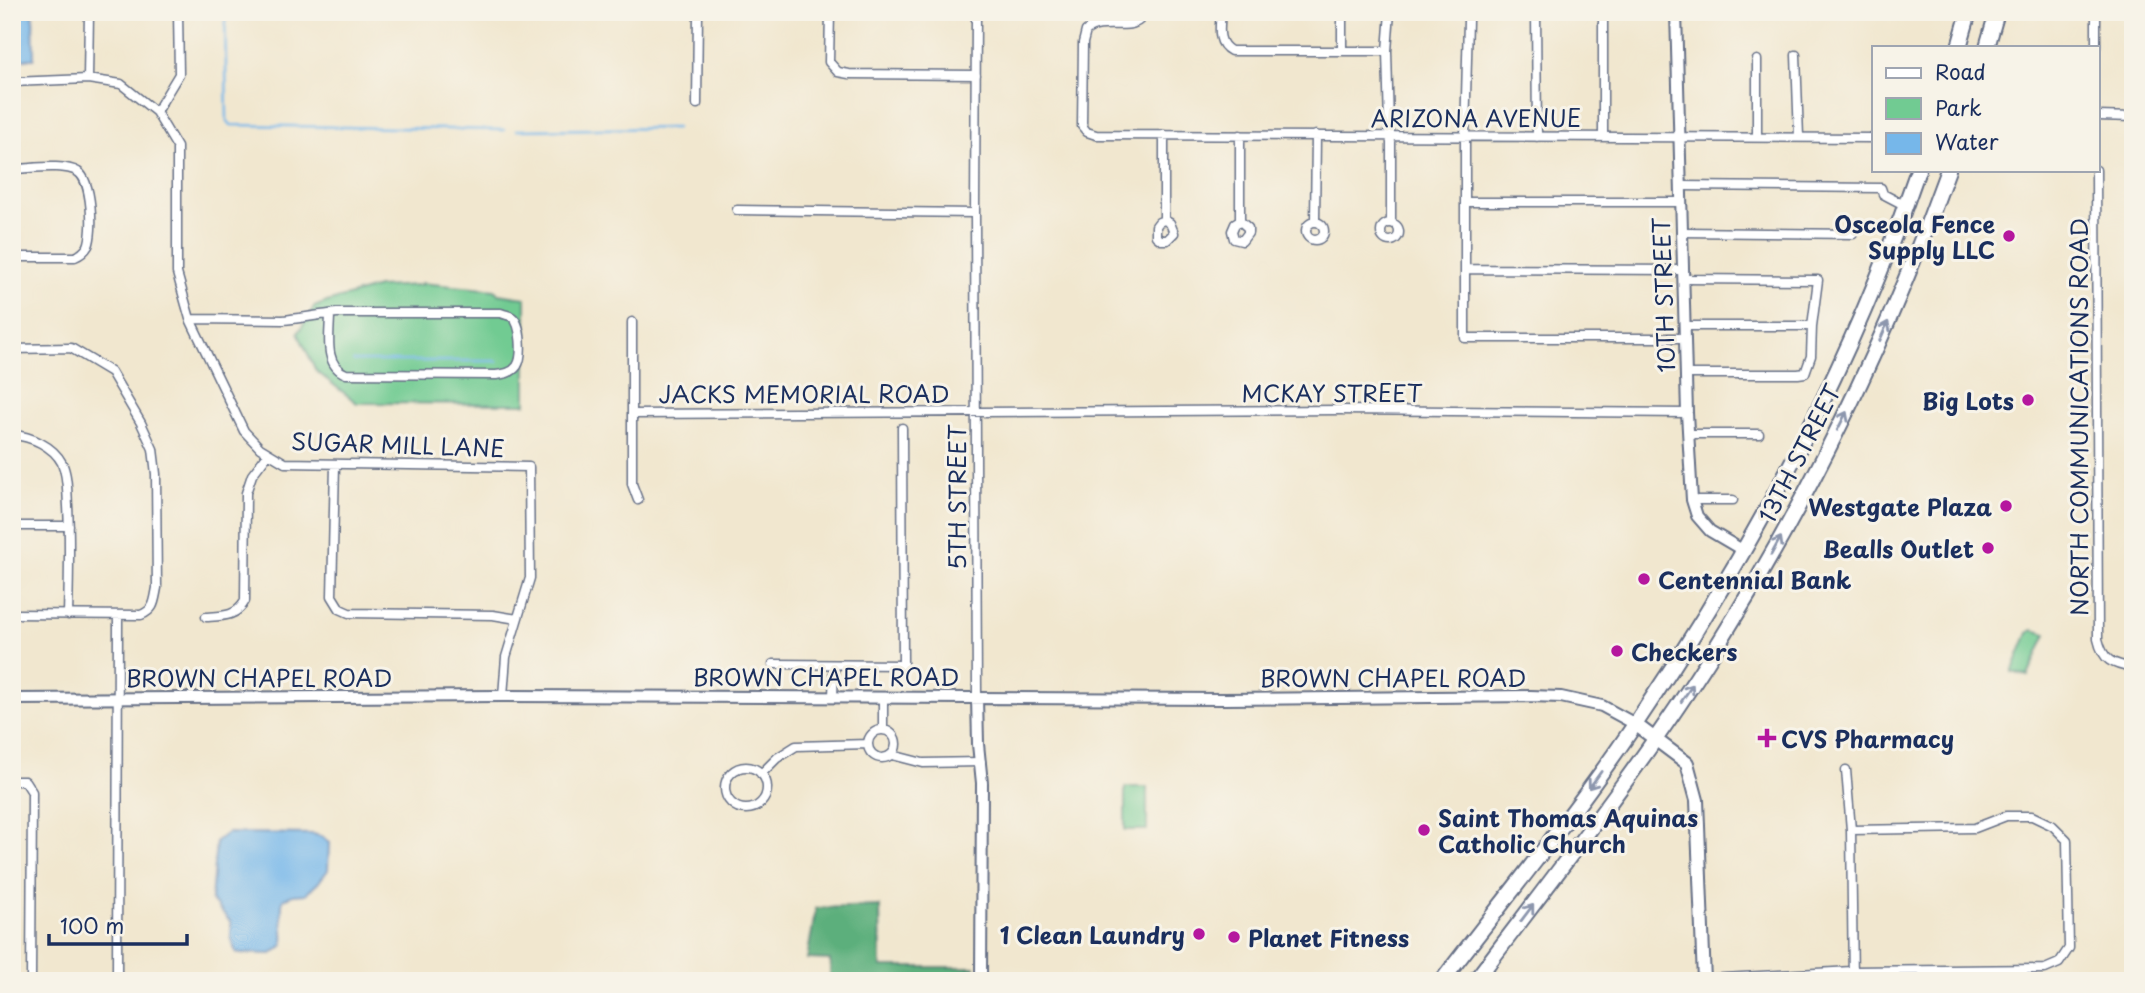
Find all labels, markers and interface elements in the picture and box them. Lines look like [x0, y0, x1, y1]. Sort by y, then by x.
legend [1872, 46, 2100, 172]
text: Road [1935, 55, 1986, 87]
text: Park [1935, 91, 1982, 123]
street label: ARIZONA AVENUE [1371, 100, 1581, 135]
text: Water [1935, 125, 1999, 157]
place label: Osceola Fence Supply LLC [1834, 206, 1995, 267]
street label: 10TH STREET [1643, 217, 1683, 373]
street label: NORTH COMMUNICATIONS ROAD [2061, 218, 2096, 616]
marker: Osceola Fence Supply LLC [2001, 228, 2017, 244]
one-way arrow [1878, 321, 1891, 342]
street label: MCKAY STREET [1241, 375, 1423, 410]
street label: JACKS MEMORIAL ROAD [658, 376, 950, 411]
street label: 13TH STREET [1749, 377, 1849, 528]
place label: Big Lots [1922, 383, 2014, 418]
marker: Big Lots [2020, 392, 2036, 408]
one-way arrow [1836, 411, 1850, 432]
street label: SUGAR MILL LANE [291, 423, 505, 465]
street label: 5TH STREET [939, 424, 974, 570]
place label: Westgate Plaza [1808, 489, 1992, 524]
marker: Westgate Plaza [1998, 498, 2014, 514]
place label: Bealls Outlet [1823, 531, 1974, 566]
one-way arrow [1769, 536, 1783, 556]
marker: Bealls Outlet [1980, 540, 1996, 556]
place label: Centennial Bank [1658, 562, 1852, 597]
marker: Centennial Bank [1636, 571, 1652, 587]
place label: Checkers [1631, 634, 1737, 669]
marker: Checkers [1609, 643, 1625, 659]
street label: BROWN CHAPEL ROAD [693, 659, 959, 694]
street label: BROWN CHAPEL ROAD [126, 660, 392, 695]
street label: BROWN CHAPEL ROAD [1260, 660, 1526, 695]
one-way arrow [1680, 683, 1694, 703]
place label: CVS Pharmacy [1781, 721, 1954, 756]
marker: CVS Pharmacy [1759, 730, 1775, 746]
one-way arrow [1587, 770, 1602, 788]
place label: Saint Thomas Aquinas Catholic Church [1438, 800, 1698, 861]
marker: Saint Thomas Aquinas Catholic Church [1416, 822, 1432, 838]
scale bar [49, 902, 187, 946]
one-way arrow [1519, 904, 1534, 922]
text: 100 m [60, 909, 124, 941]
place label: 1 Clean Laundry [1000, 917, 1185, 952]
place label: Planet Fitness [1248, 920, 1409, 955]
marker: 1 Clean Laundry [1191, 926, 1207, 942]
marker: Planet Fitness [1226, 929, 1242, 945]

